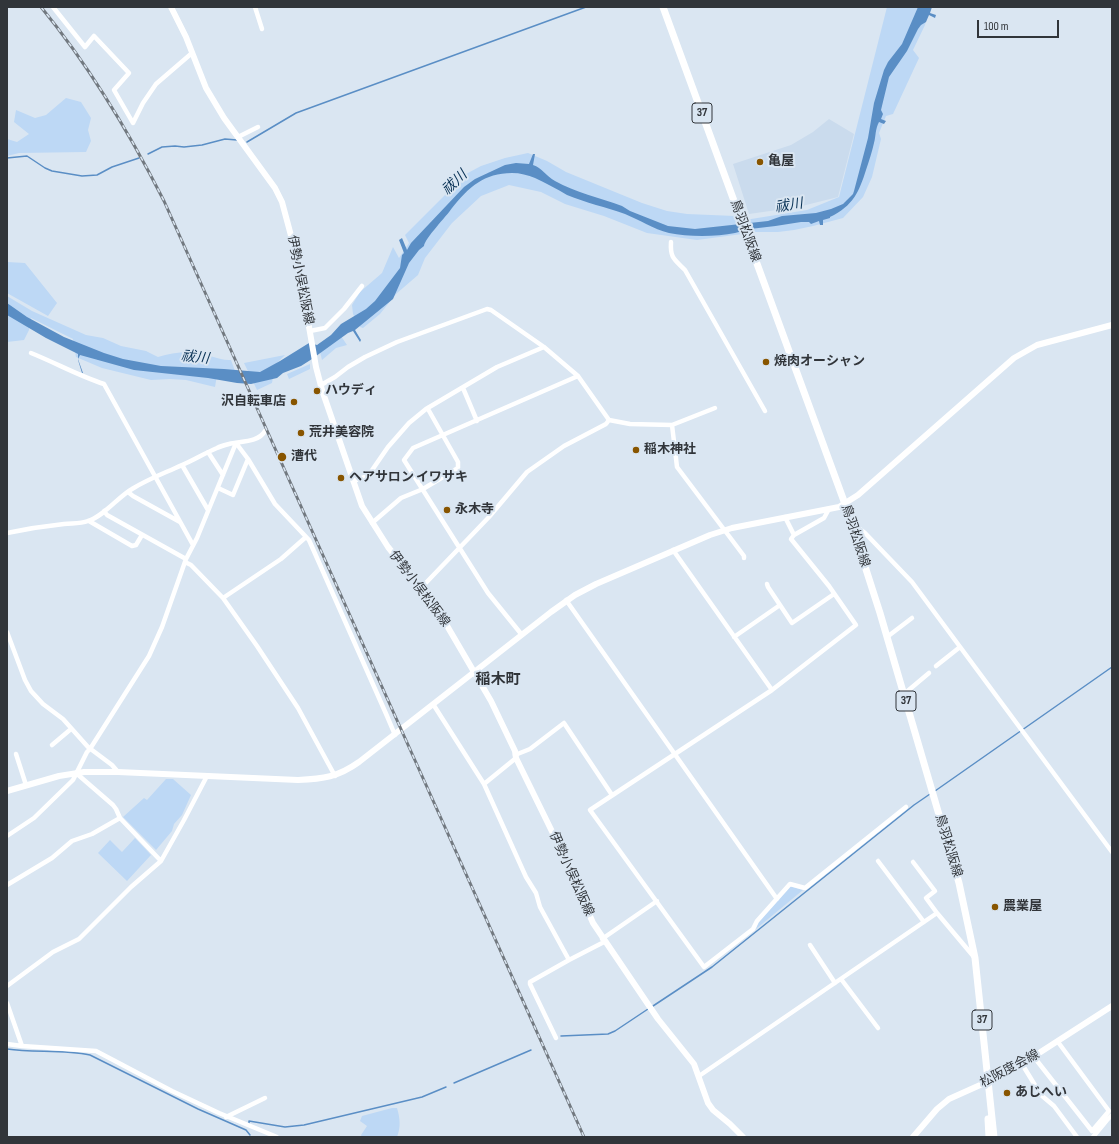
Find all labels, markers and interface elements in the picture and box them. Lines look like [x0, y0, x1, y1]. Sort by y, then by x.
scale bar [979, 12, 1061, 38]
text: 100 m [984, 19, 1009, 34]
road number: 37 [692, 103, 712, 123]
place label: 亀屋 [768, 154, 794, 170]
marker: 亀屋 [755, 157, 765, 167]
water label: 祓川 [439, 167, 471, 199]
water label: 祓川 [774, 196, 804, 216]
street label: 鳥羽松阪線 [727, 198, 763, 264]
street label: 伊勢小俣松阪線 [284, 234, 316, 326]
water label: 祓川 [180, 348, 210, 368]
place label: 焼肉オーシャン [774, 354, 865, 370]
marker: 焼肉オーシャン [761, 357, 771, 367]
place label: ハウディ [325, 383, 377, 399]
marker: ハウディ [312, 386, 322, 396]
place label: 沢自転車店 [221, 394, 286, 410]
marker: 沢自転車店 [289, 397, 299, 407]
place label: 荒井美容院 [309, 425, 374, 441]
marker: 荒井美容院 [296, 428, 306, 438]
place label: 稲木神社 [644, 442, 696, 458]
marker: 稲木神社 [631, 445, 641, 455]
place label: 漕代 [291, 449, 317, 465]
marker: 漕代 [276, 451, 288, 463]
place label: ヘアサロン イワサキ [349, 470, 468, 486]
marker: ヘアサロン イワサキ [336, 473, 346, 483]
place label: 永木寺 [455, 502, 494, 518]
street label: 鳥羽松阪線 [838, 503, 872, 569]
marker: 永木寺 [442, 505, 452, 515]
street label: 伊勢小俣松阪線 [385, 548, 453, 630]
district label: 稲木町 [476, 671, 520, 689]
road number: 37 [896, 691, 916, 711]
street label: 鳥羽松阪線 [931, 813, 965, 879]
street label: 伊勢小俣松阪線 [545, 829, 597, 919]
place label: 農業屋 [1003, 899, 1042, 915]
marker: 農業屋 [990, 902, 1000, 912]
road number: 37 [972, 1010, 992, 1030]
street label: 松阪度会線 [978, 1047, 1042, 1091]
place label: あじへい [1015, 1085, 1067, 1101]
marker: あじへい [1002, 1088, 1012, 1098]

